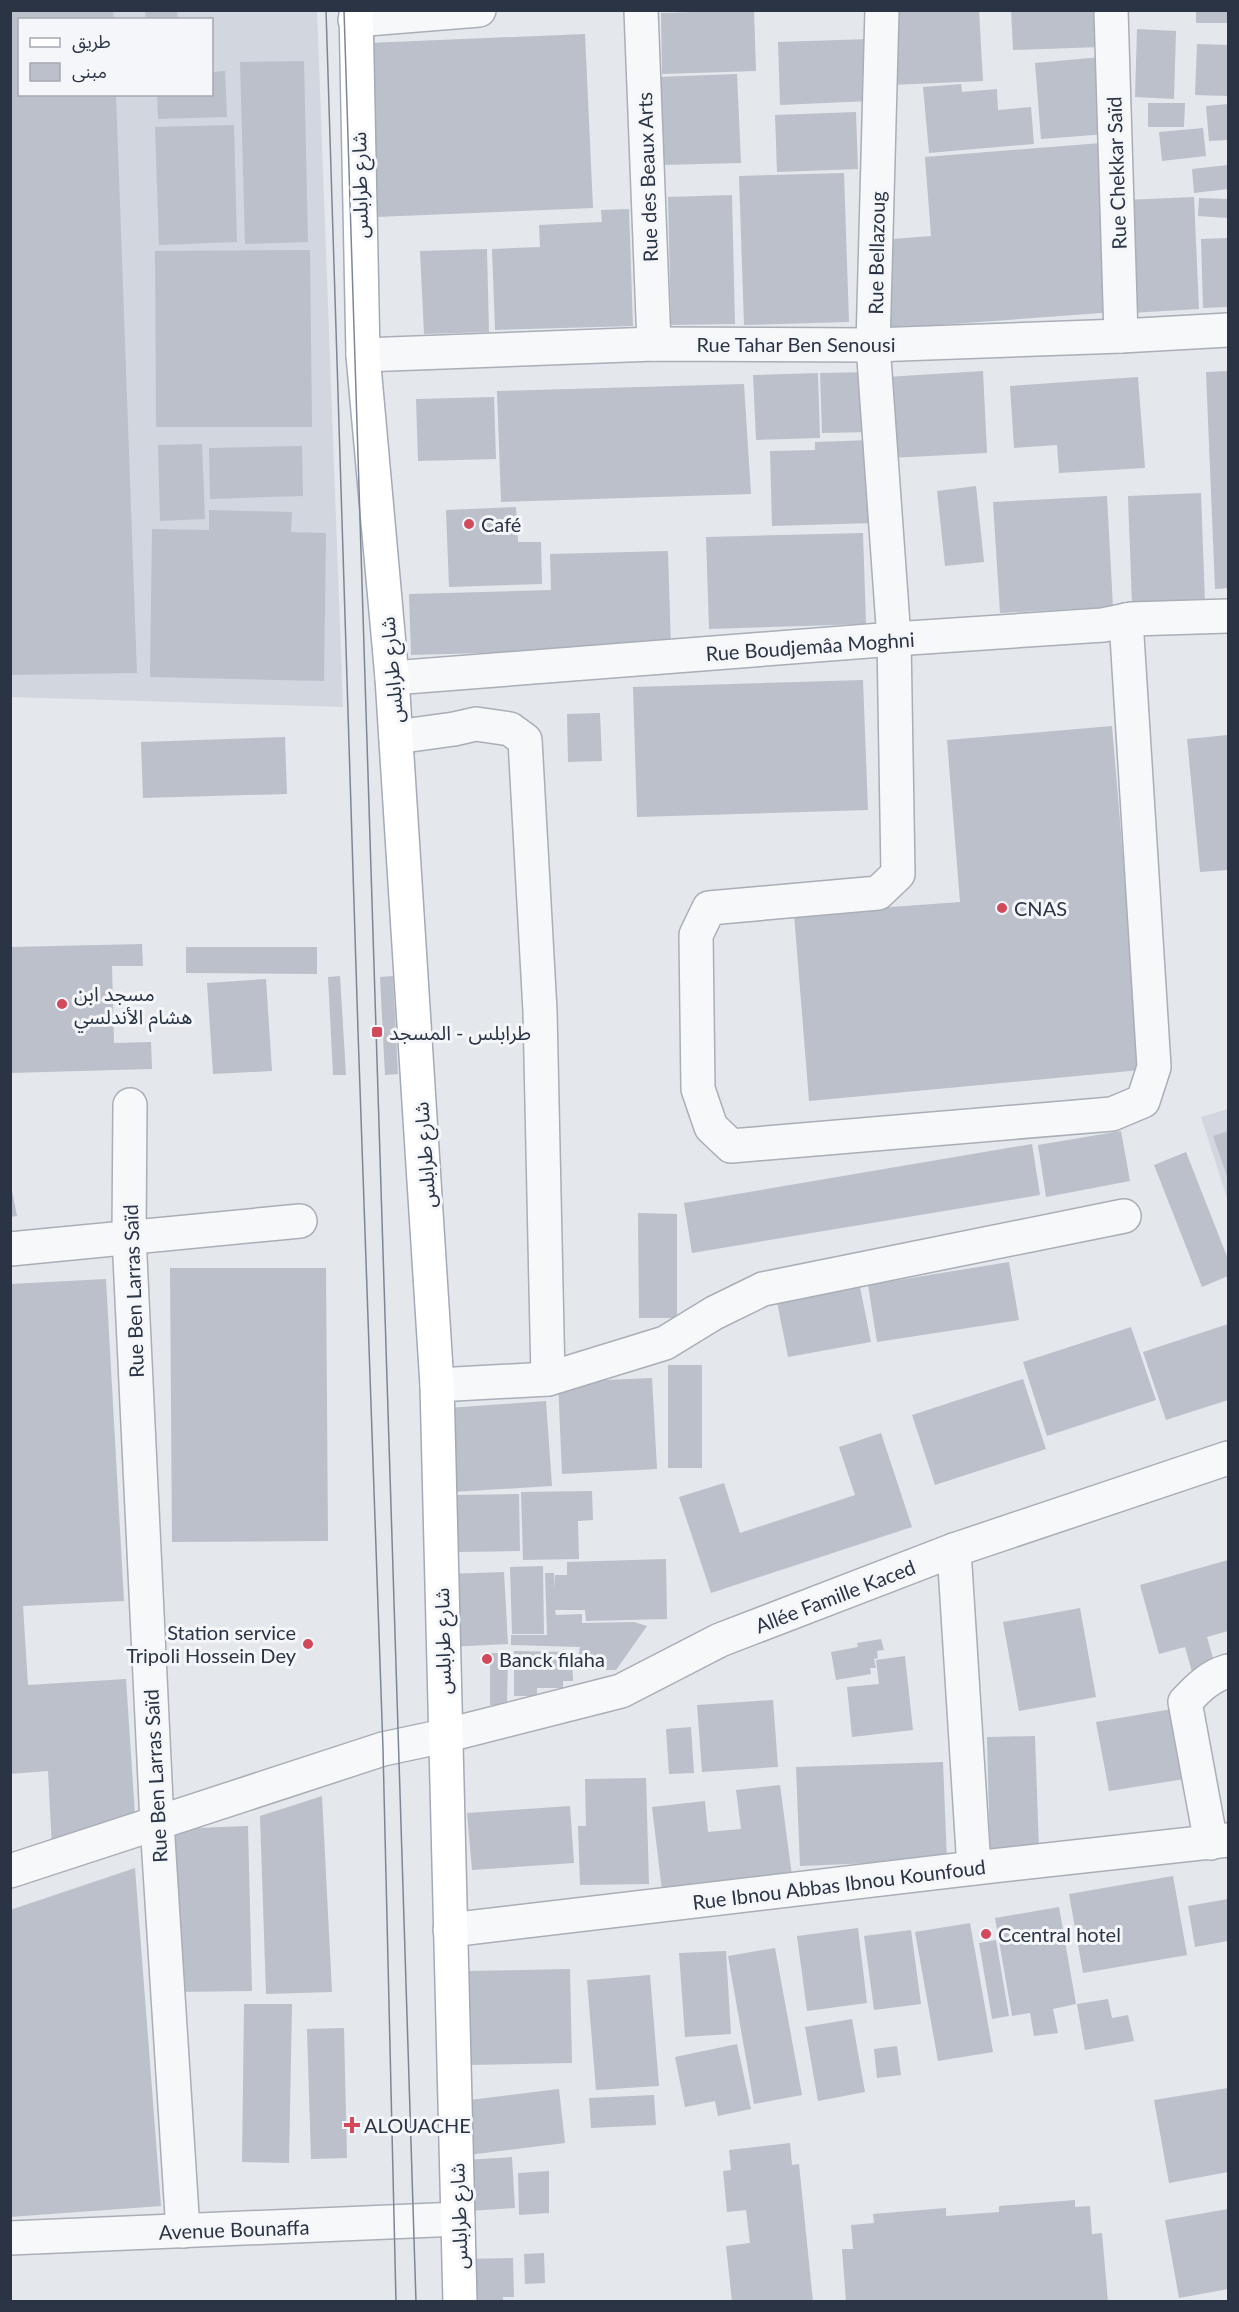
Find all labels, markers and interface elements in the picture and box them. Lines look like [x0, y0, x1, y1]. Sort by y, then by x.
legend [18, 18, 213, 96]
text: طريق [72, 30, 111, 53]
text: مبنى [72, 60, 107, 83]
street label: Rue des Beaux Arts [632, 92, 662, 262]
street label: Rue Chekkar Saïd [1101, 96, 1131, 250]
street label: شارع طرابلس [346, 131, 376, 238]
street label: Rue Bellazoug [863, 191, 889, 315]
street label: Rue Tahar Ben Senousi [697, 332, 895, 356]
place label: Café [481, 512, 521, 536]
marker: Café [462, 517, 476, 531]
street label: شارع طرابلس [374, 616, 412, 724]
street label: Rue Boudjemâa Moghni [705, 627, 915, 665]
place label: CNAS [1014, 896, 1067, 920]
marker: CNAS [995, 901, 1009, 915]
place label: مسجد ابن هشام الأندلسي [74, 981, 192, 1033]
marker: مسجد ابن هشام الأندلسي [55, 997, 69, 1011]
place label: طرابلس - المسجد [389, 1020, 531, 1045]
marker: طرابلس - المسجد [370, 1025, 384, 1039]
street label: شارع طرابلس [408, 1101, 444, 1209]
street label: Rue Ben Larras Saïd [118, 1204, 148, 1378]
street label: Allée Famille Kaced [752, 1554, 918, 1638]
street label: شارع طرابلس [429, 1587, 459, 1694]
place label: Station service Tripoli Hossein Dey [126, 1620, 297, 1667]
marker: Station service Tripoli Hossein Dey [301, 1637, 315, 1651]
place label: Banck filaha [499, 1647, 605, 1671]
marker: Banck filaha [480, 1652, 494, 1666]
street label: Rue Ben Larras Saïd [138, 1689, 172, 1863]
street label: Rue Ibnou Abbas Ibnou Kounfoud [691, 1854, 987, 1914]
place label: Ccentral hotel [998, 1922, 1121, 1946]
marker: Ccentral hotel [979, 1927, 993, 1941]
place label: ALOUACHE [364, 2113, 471, 2137]
marker: ALOUACHE [345, 2118, 359, 2132]
street label: شارع طرابلس [444, 2162, 476, 2270]
street label: Avenue Bounaffa [158, 2214, 310, 2244]

